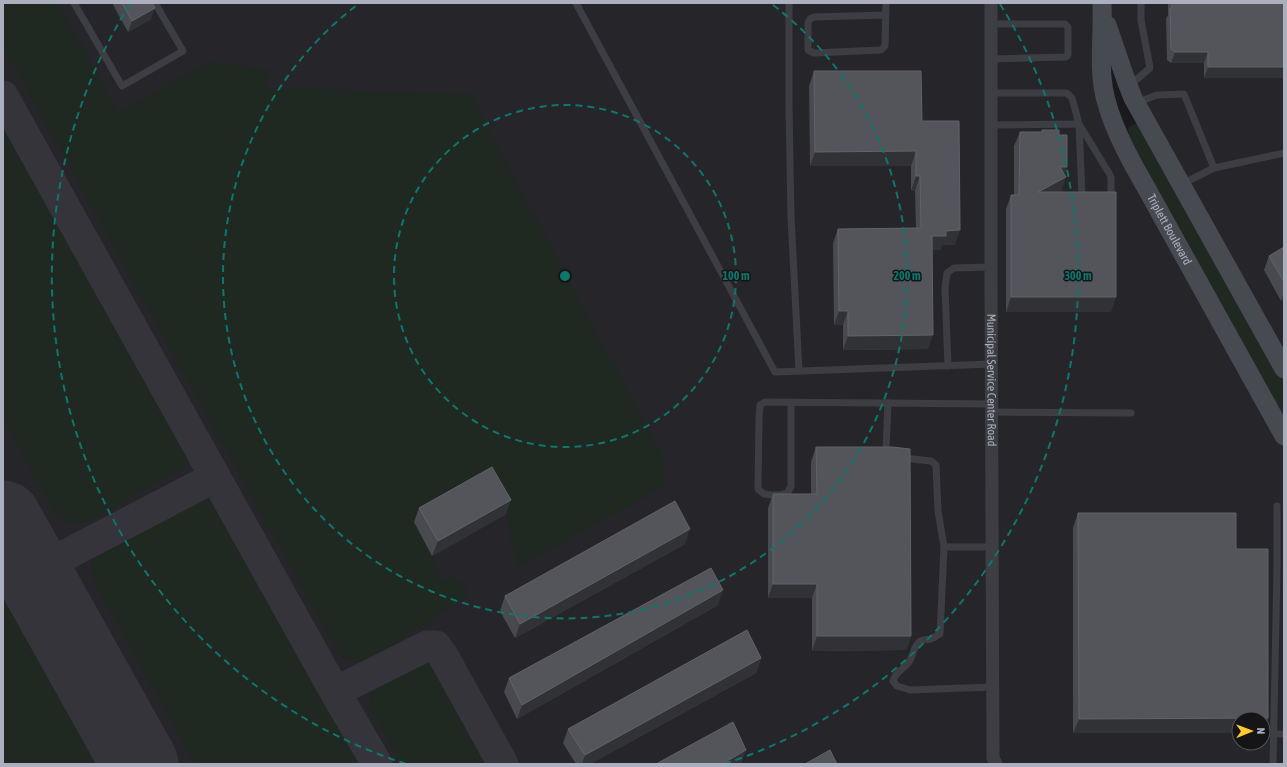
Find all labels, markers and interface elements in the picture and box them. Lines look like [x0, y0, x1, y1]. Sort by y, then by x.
street label: Triplett Boulevard [1144, 192, 1195, 267]
centre of rings [558, 269, 572, 283]
text: 100 m [722, 269, 750, 283]
text: 200 m [893, 269, 921, 283]
text: 300 m [1064, 269, 1092, 283]
street label: Municipal Service Center Road [984, 314, 999, 446]
north arrow [1231, 711, 1271, 751]
text: N [1255, 727, 1267, 734]

